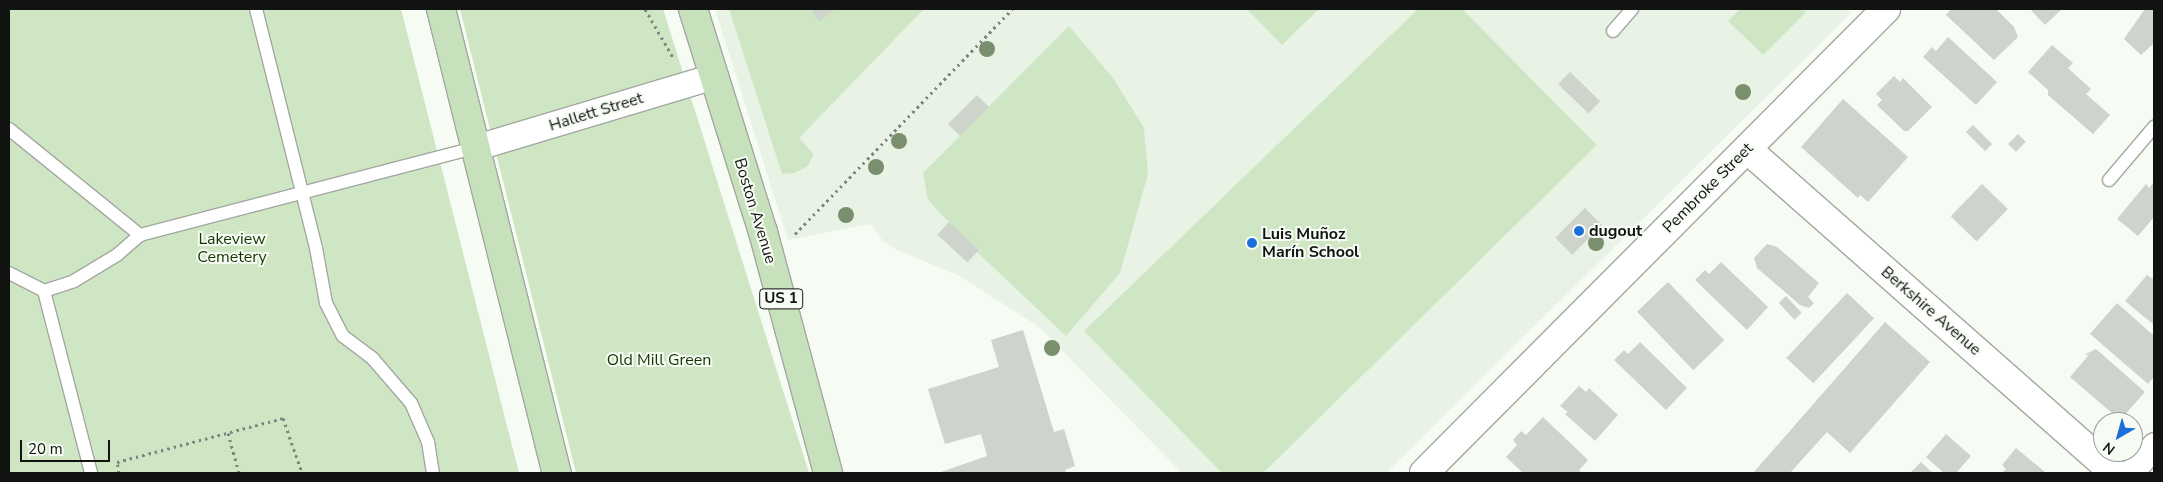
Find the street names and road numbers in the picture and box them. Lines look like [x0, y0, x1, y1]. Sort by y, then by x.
street label: Hallett Street [547, 89, 645, 135]
street label: Pembroke Street [1659, 139, 1757, 237]
street label: Boston Avenue [730, 156, 780, 266]
street label: Berkshire Avenue [1877, 262, 1985, 360]
road number: US 1 [758, 286, 804, 312]

